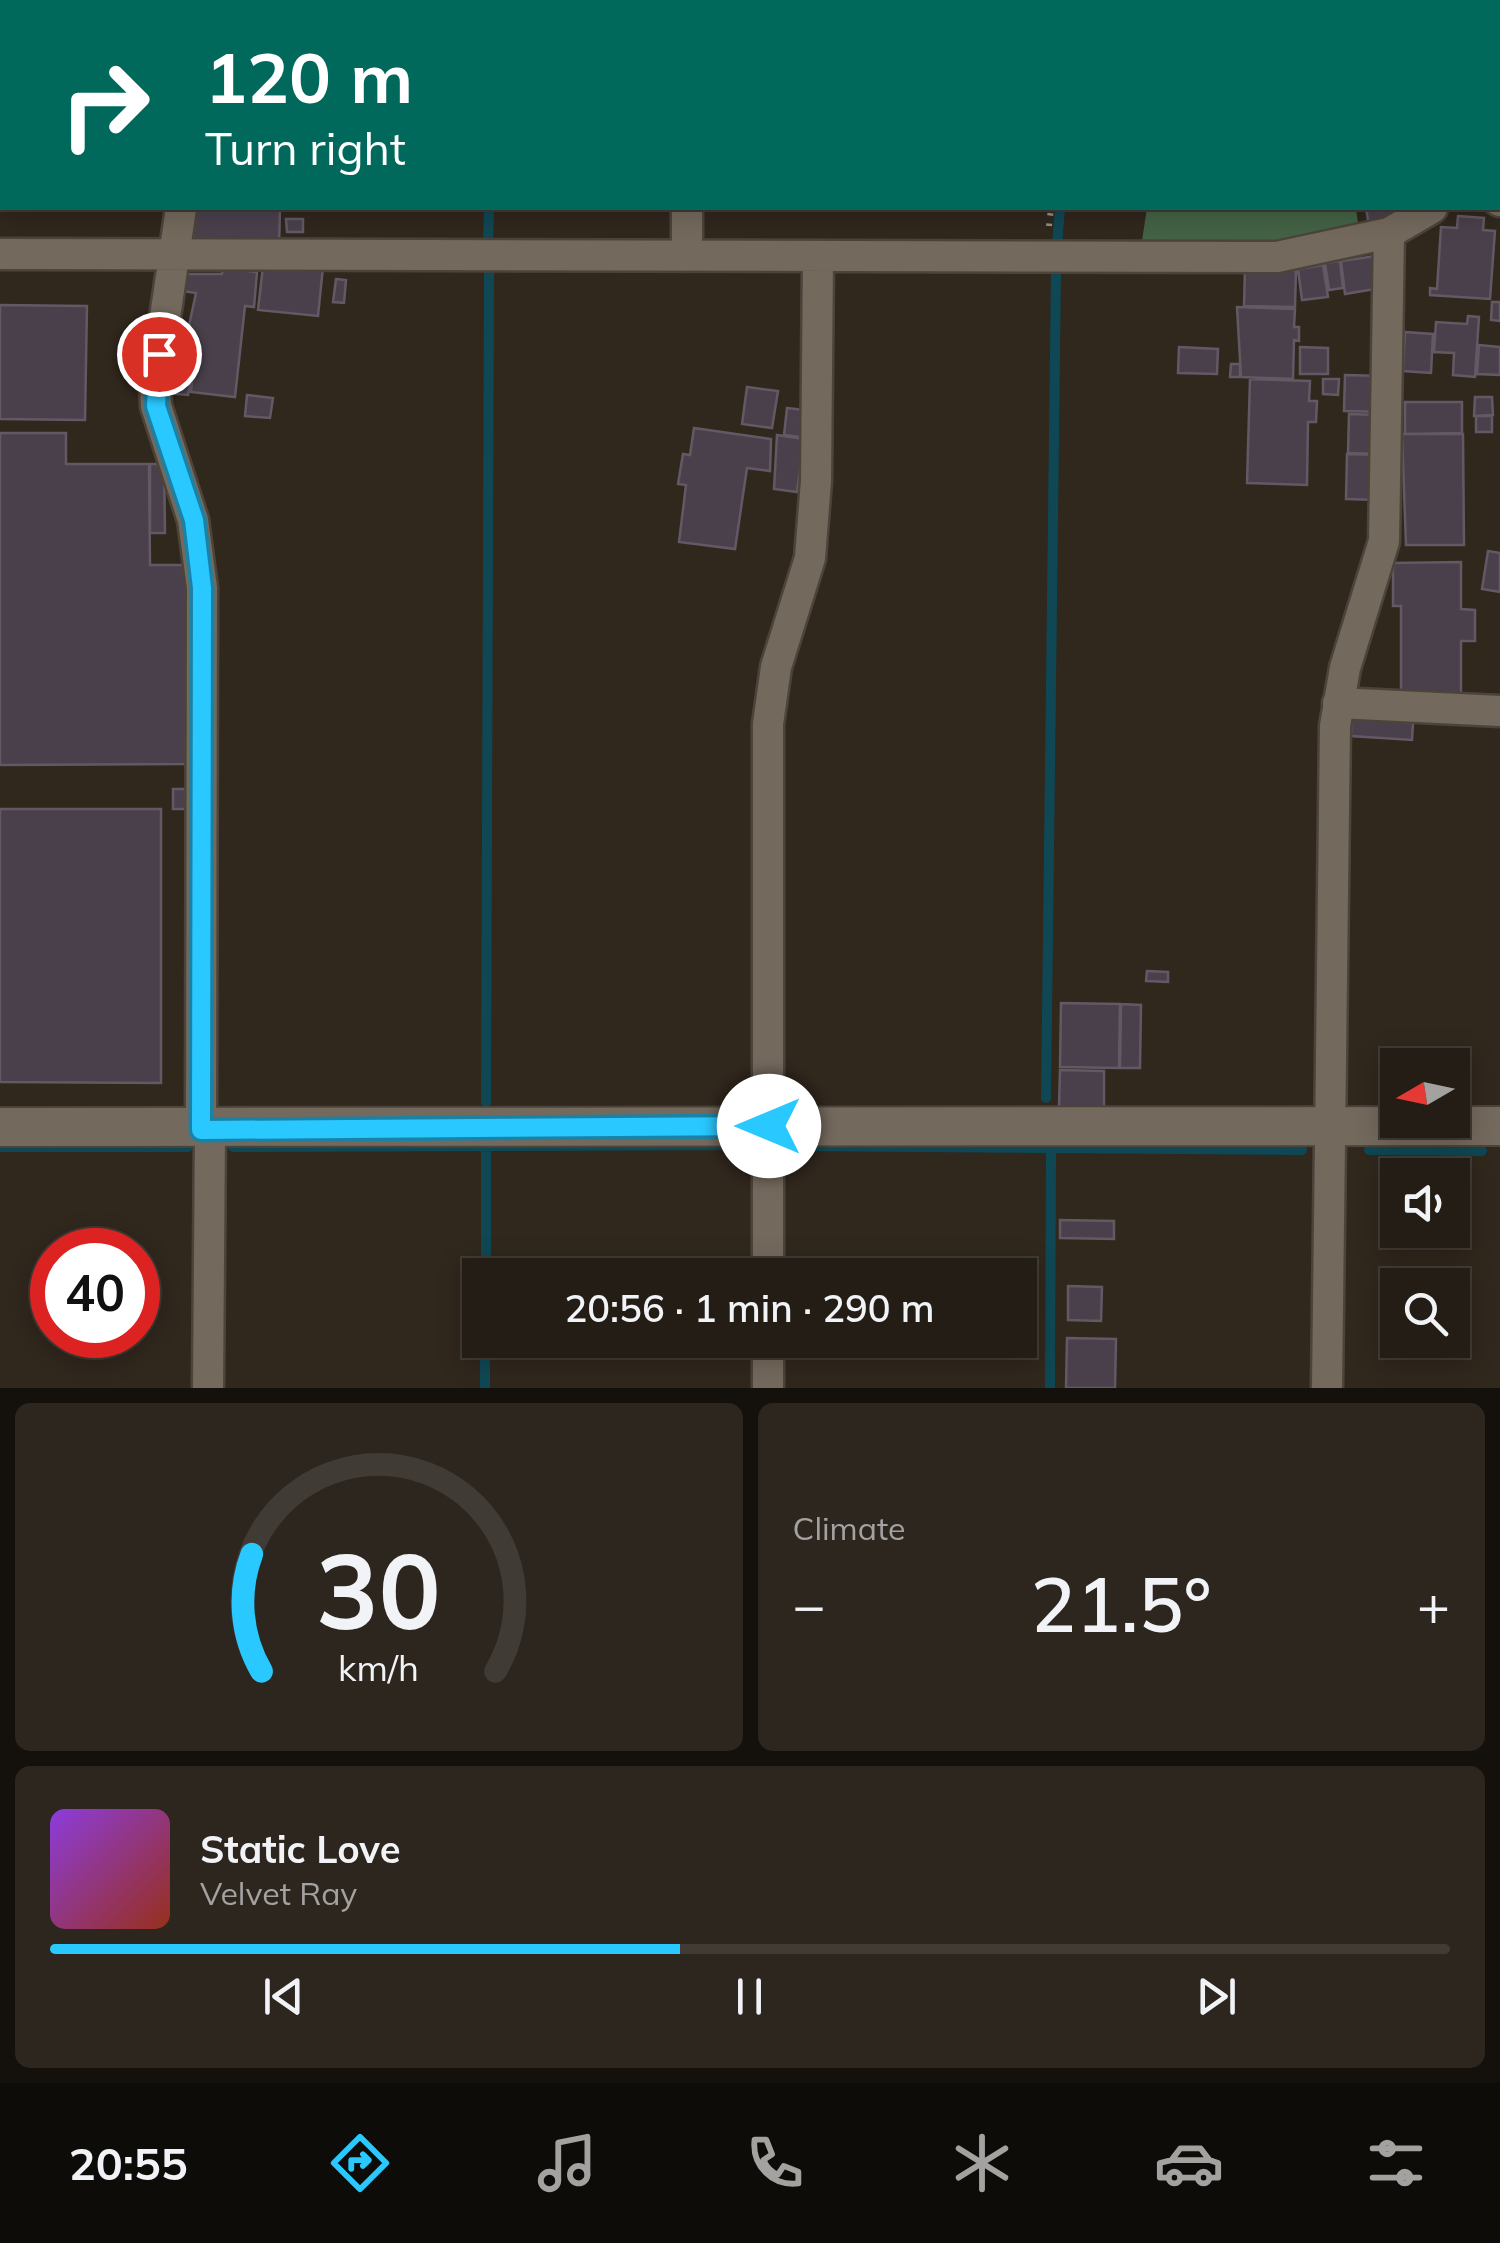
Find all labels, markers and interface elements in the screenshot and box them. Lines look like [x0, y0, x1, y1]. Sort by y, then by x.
text: 120 m [205, 33, 413, 121]
icon: right [40, 40, 170, 170]
text: Turn right [205, 120, 406, 176]
pin [117, 312, 202, 397]
icon: arrive [132, 327, 187, 382]
north arrow [1380, 1048, 1470, 1138]
map controls [1380, 1048, 1470, 1358]
position arrow [717, 1074, 821, 1178]
button: sound [1380, 1158, 1470, 1248]
speed limit sign: 40 [30, 1228, 160, 1358]
button: search [1380, 1268, 1470, 1358]
text: 20:56 · 1 min · 290 m [564, 1284, 935, 1332]
text: Climate [793, 1508, 905, 1548]
text: 30 [316, 1524, 441, 1655]
text: 21.5° [1031, 1557, 1212, 1651]
text: − [793, 1570, 826, 1639]
text: + [1417, 1570, 1450, 1639]
text: km/h [338, 1645, 419, 1690]
text: Static Love [200, 1825, 401, 1873]
text: Velvet Ray [200, 1873, 357, 1913]
icon: previous [256, 1969, 311, 2024]
icon: pause [722, 1969, 777, 2024]
icon: next [1189, 1969, 1244, 2024]
icon: directions [325, 2128, 395, 2198]
icon: music [532, 2128, 602, 2198]
icon: phone [740, 2128, 810, 2198]
icon: climate [947, 2128, 1017, 2198]
icon: car [1154, 2128, 1224, 2198]
icon: filters [1361, 2128, 1431, 2198]
text: 20:55 [69, 2135, 188, 2191]

